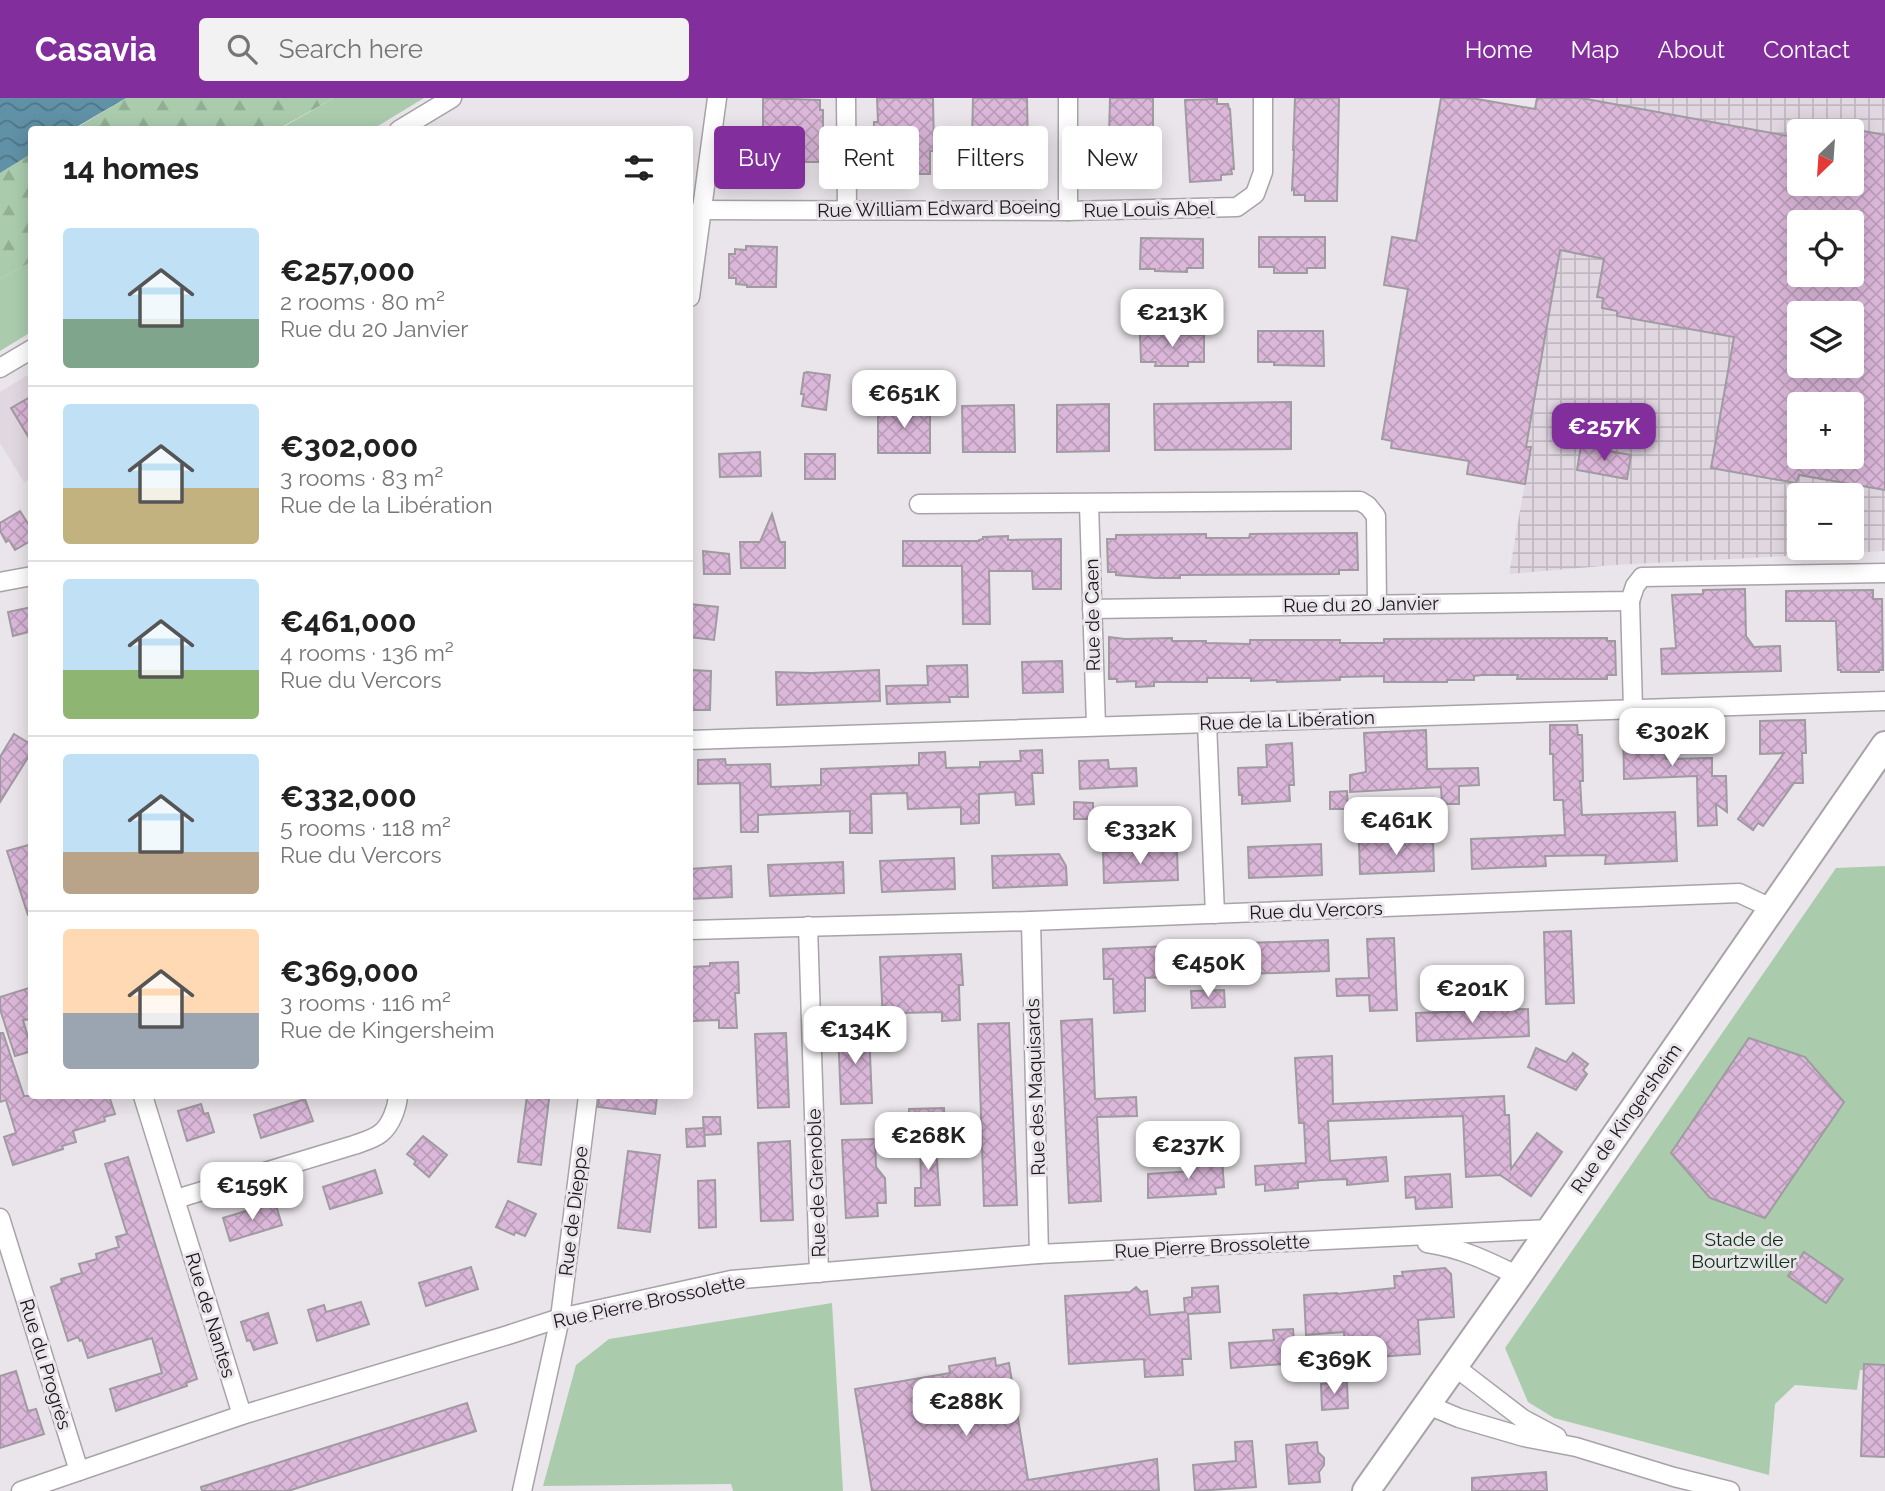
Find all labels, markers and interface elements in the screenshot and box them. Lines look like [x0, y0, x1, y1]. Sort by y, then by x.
search box [199, 18, 689, 81]
text: Casavia [35, 30, 157, 69]
icon: search [223, 30, 261, 68]
text: Search here [279, 34, 423, 64]
text: Home [1465, 35, 1533, 64]
text: Map [1571, 35, 1619, 64]
text: About [1657, 35, 1725, 64]
text: Contact [1763, 35, 1850, 64]
north arrow [1787, 119, 1864, 196]
map controls [1787, 119, 1864, 560]
chip: Buy [714, 126, 805, 189]
chip: Rent [819, 126, 919, 189]
chip: Filters [933, 126, 1048, 189]
chip: New [1062, 126, 1162, 189]
icon: filters [620, 149, 658, 187]
text: 14 homes [63, 151, 199, 186]
street label: Rue William Edward Boeing [817, 195, 1061, 221]
street label: Rue Louis Abel [1083, 197, 1216, 221]
button: locate [1787, 210, 1864, 287]
text: €257,000 [280, 253, 415, 288]
icon: home [119, 256, 203, 340]
text: 2 rooms · 80 m² [280, 288, 445, 315]
pin: €213K [1123, 289, 1221, 349]
text: €213K [1137, 298, 1207, 325]
button: layers [1787, 301, 1864, 378]
text: Rue du 20 Janvier [280, 315, 468, 342]
pin: €651K [855, 370, 953, 430]
text: €651K [868, 379, 940, 406]
button: + [1787, 392, 1864, 469]
pin: €257K [1555, 404, 1653, 463]
text: €257K [1568, 412, 1640, 439]
text: €302,000 [280, 429, 418, 464]
icon: home [119, 432, 203, 516]
text: 3 rooms · 83 m² [280, 464, 443, 491]
button: − [1787, 483, 1864, 560]
text: Rue de la Libération [280, 491, 493, 518]
street label: Rue de Caen [1080, 558, 1104, 672]
street label: Rue du 20 Janvier [1283, 592, 1439, 616]
text: €461,000 [280, 604, 416, 639]
icon: home [119, 607, 203, 691]
text: 4 rooms · 136 m² [280, 639, 454, 666]
text: Rue du Vercors [280, 666, 442, 693]
street label: Rue de la Libération [1199, 706, 1375, 734]
pin: €302K [1623, 708, 1721, 768]
text: €302K [1635, 717, 1709, 744]
text: €332,000 [280, 779, 417, 814]
icon: home [119, 782, 203, 866]
pin: €461K [1347, 798, 1445, 857]
pin: €332K [1091, 806, 1189, 866]
text: €461K [1360, 806, 1432, 833]
text: 5 rooms · 118 m² [280, 814, 451, 841]
text: €332K [1104, 815, 1176, 842]
text: Rue du Vercors [280, 841, 442, 868]
street label: Rue du Vercors [1249, 897, 1383, 923]
pin: €450K [1159, 940, 1257, 999]
text: €450K [1171, 948, 1245, 975]
text: €369,000 [280, 954, 419, 989]
icon: home [119, 957, 203, 1041]
pin: €201K [1423, 965, 1521, 1025]
text: €201K [1436, 974, 1508, 1001]
text: 3 rooms · 116 m² [280, 989, 451, 1016]
street label: Rue des Maquisards [1021, 998, 1049, 1176]
pin: €134K [806, 1006, 904, 1066]
text: €134K [819, 1015, 891, 1042]
text: Rue de Kingersheim [280, 1016, 495, 1043]
street label: Rue de Kingersheim [1566, 1039, 1686, 1197]
street label: Rue de Grenoble [802, 1108, 830, 1258]
pin: €268K [879, 1112, 977, 1172]
text: €268K [891, 1121, 965, 1148]
pin: €237K [1139, 1122, 1237, 1181]
text: €237K [1152, 1130, 1224, 1157]
street label: Rue de Dieppe [554, 1145, 592, 1277]
pin: €159K [203, 1162, 301, 1222]
text: €159K [216, 1171, 288, 1198]
park label: Stade de Bourtzwiller [1691, 1228, 1797, 1272]
street label: Rue Pierre Brossolette [1114, 1230, 1310, 1262]
street label: Rue de Nantes [182, 1250, 240, 1380]
street label: Rue Pierre Brossolette [551, 1270, 747, 1332]
street label: Rue du Progrès [16, 1296, 76, 1432]
pin: €369K [1285, 1336, 1383, 1396]
text: €369K [1297, 1345, 1371, 1372]
pin: €288K [917, 1378, 1015, 1438]
text: €288K [929, 1387, 1003, 1414]

